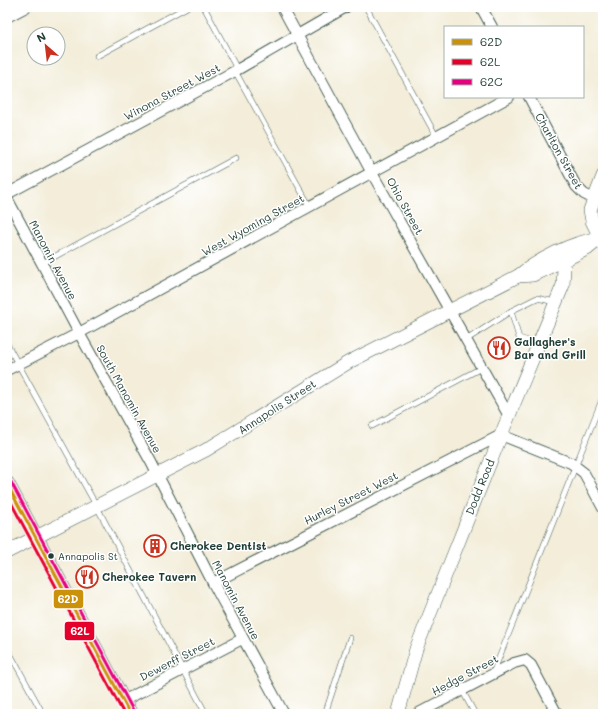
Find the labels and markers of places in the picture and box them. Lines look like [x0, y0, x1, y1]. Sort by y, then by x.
place label: Gallagher's Bar and Grill [514, 334, 586, 362]
restaurant icon: Gallagher's Bar and Grill [486, 335, 512, 361]
building icon: Cherokee Dentist [142, 533, 168, 559]
place label: Cherokee Dentist [170, 538, 266, 553]
place label: Annapolis St [58, 549, 118, 563]
marker: Annapolis St [46, 551, 56, 561]
restaurant icon: Cherokee Tavern [74, 564, 100, 590]
place label: Cherokee Tavern [102, 569, 196, 584]

